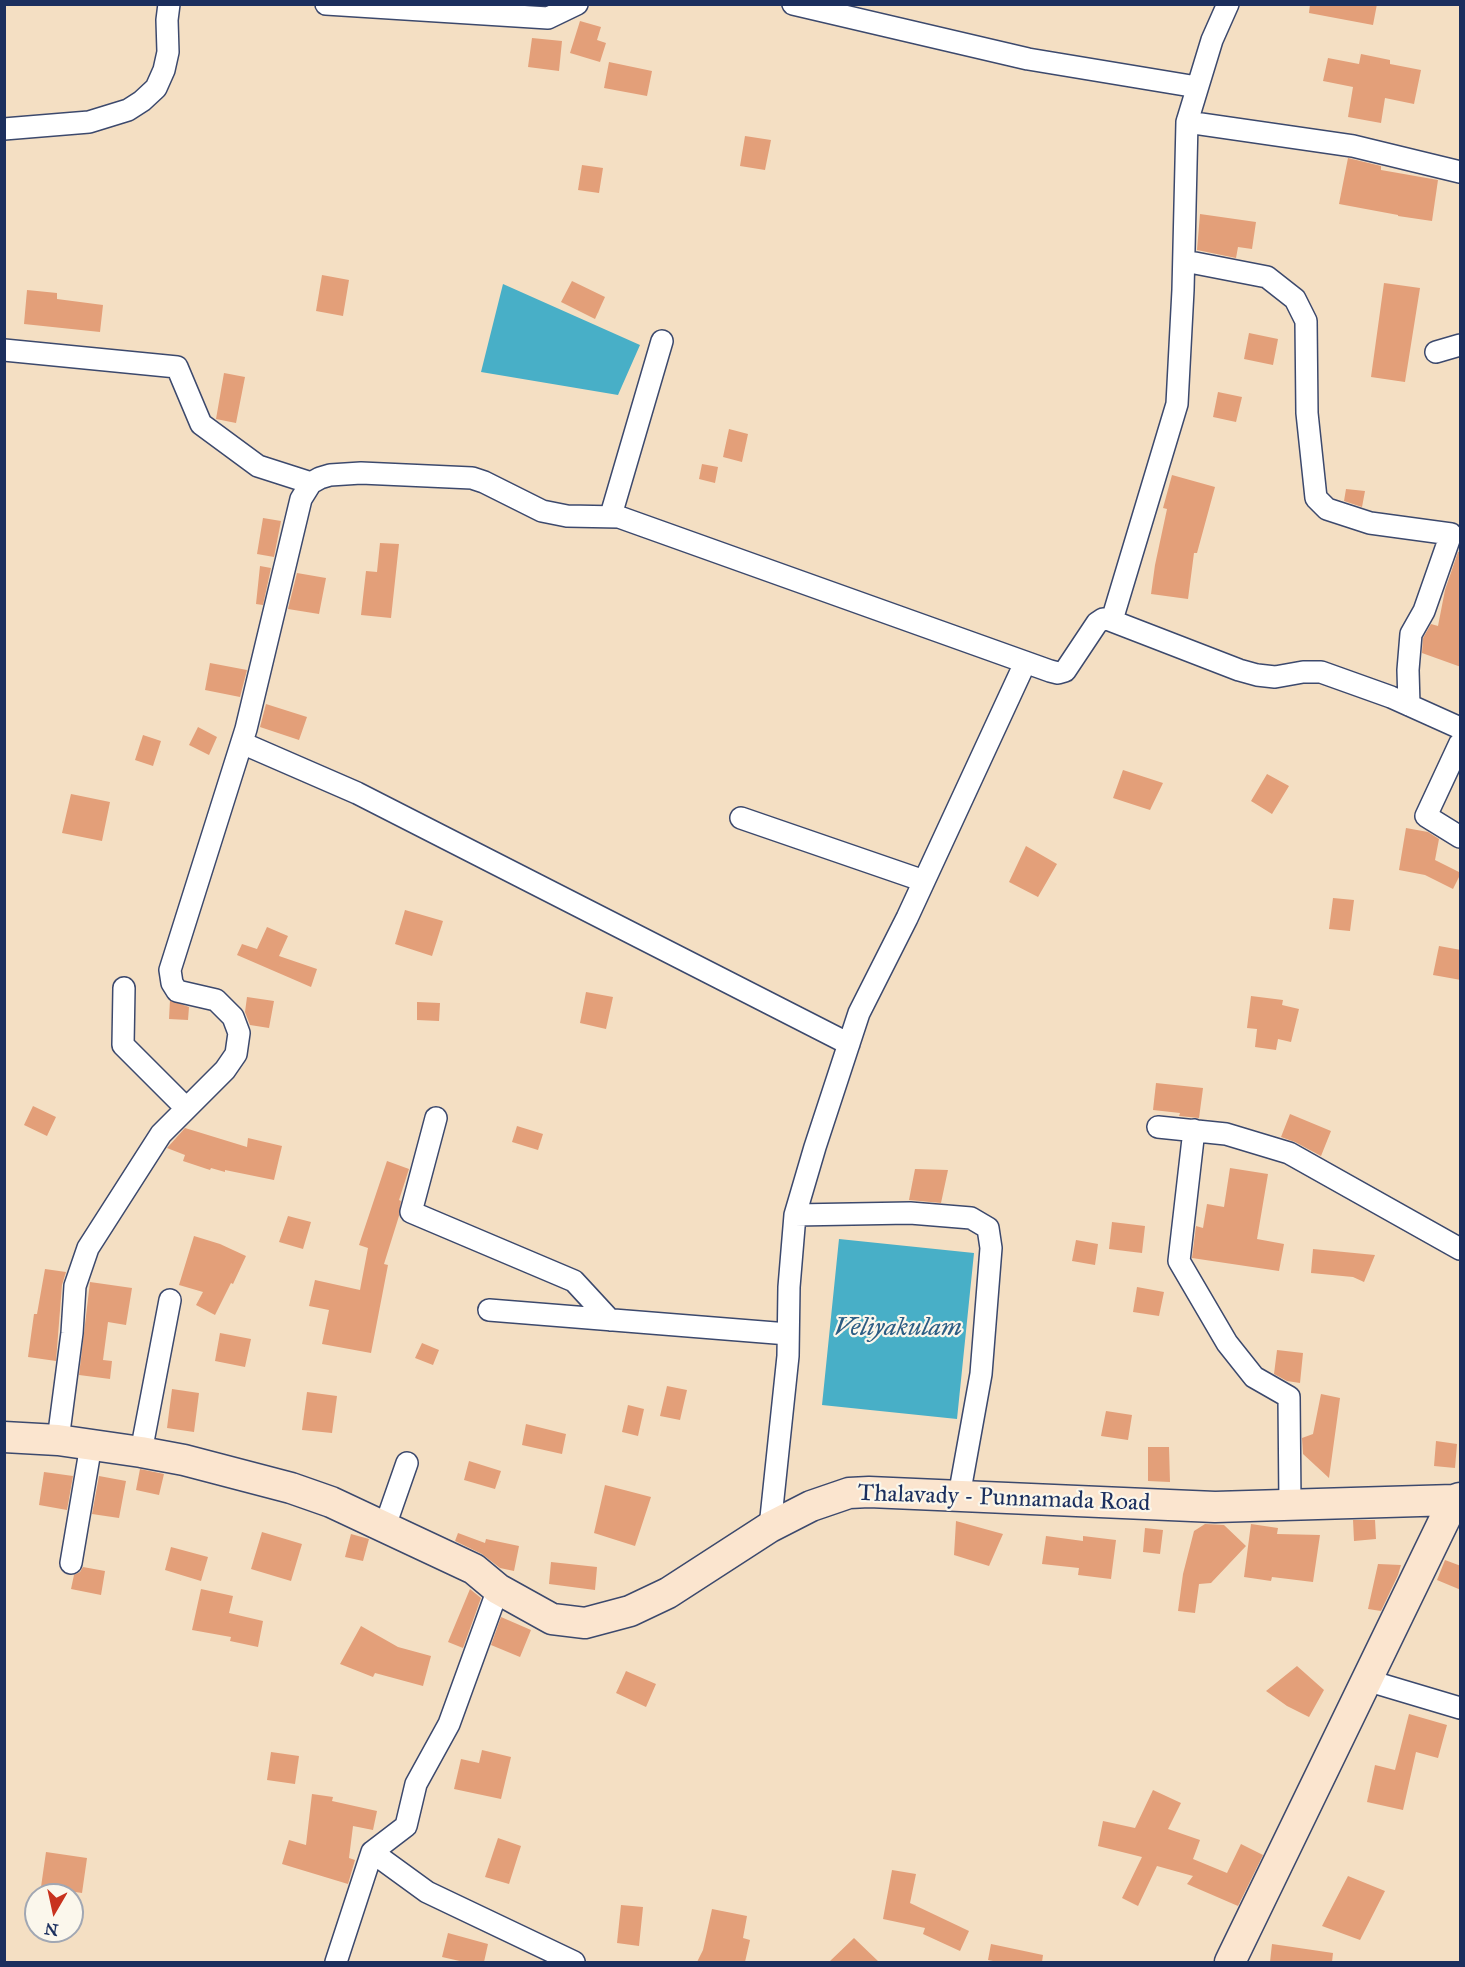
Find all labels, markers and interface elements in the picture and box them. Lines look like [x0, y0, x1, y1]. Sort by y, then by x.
water label: Veliyakulam [834, 1313, 962, 1345]
street label: Thalavady - Punnamada Road [857, 1480, 1151, 1518]
north arrow [24, 1883, 84, 1943]
text: N [43, 1919, 60, 1940]

